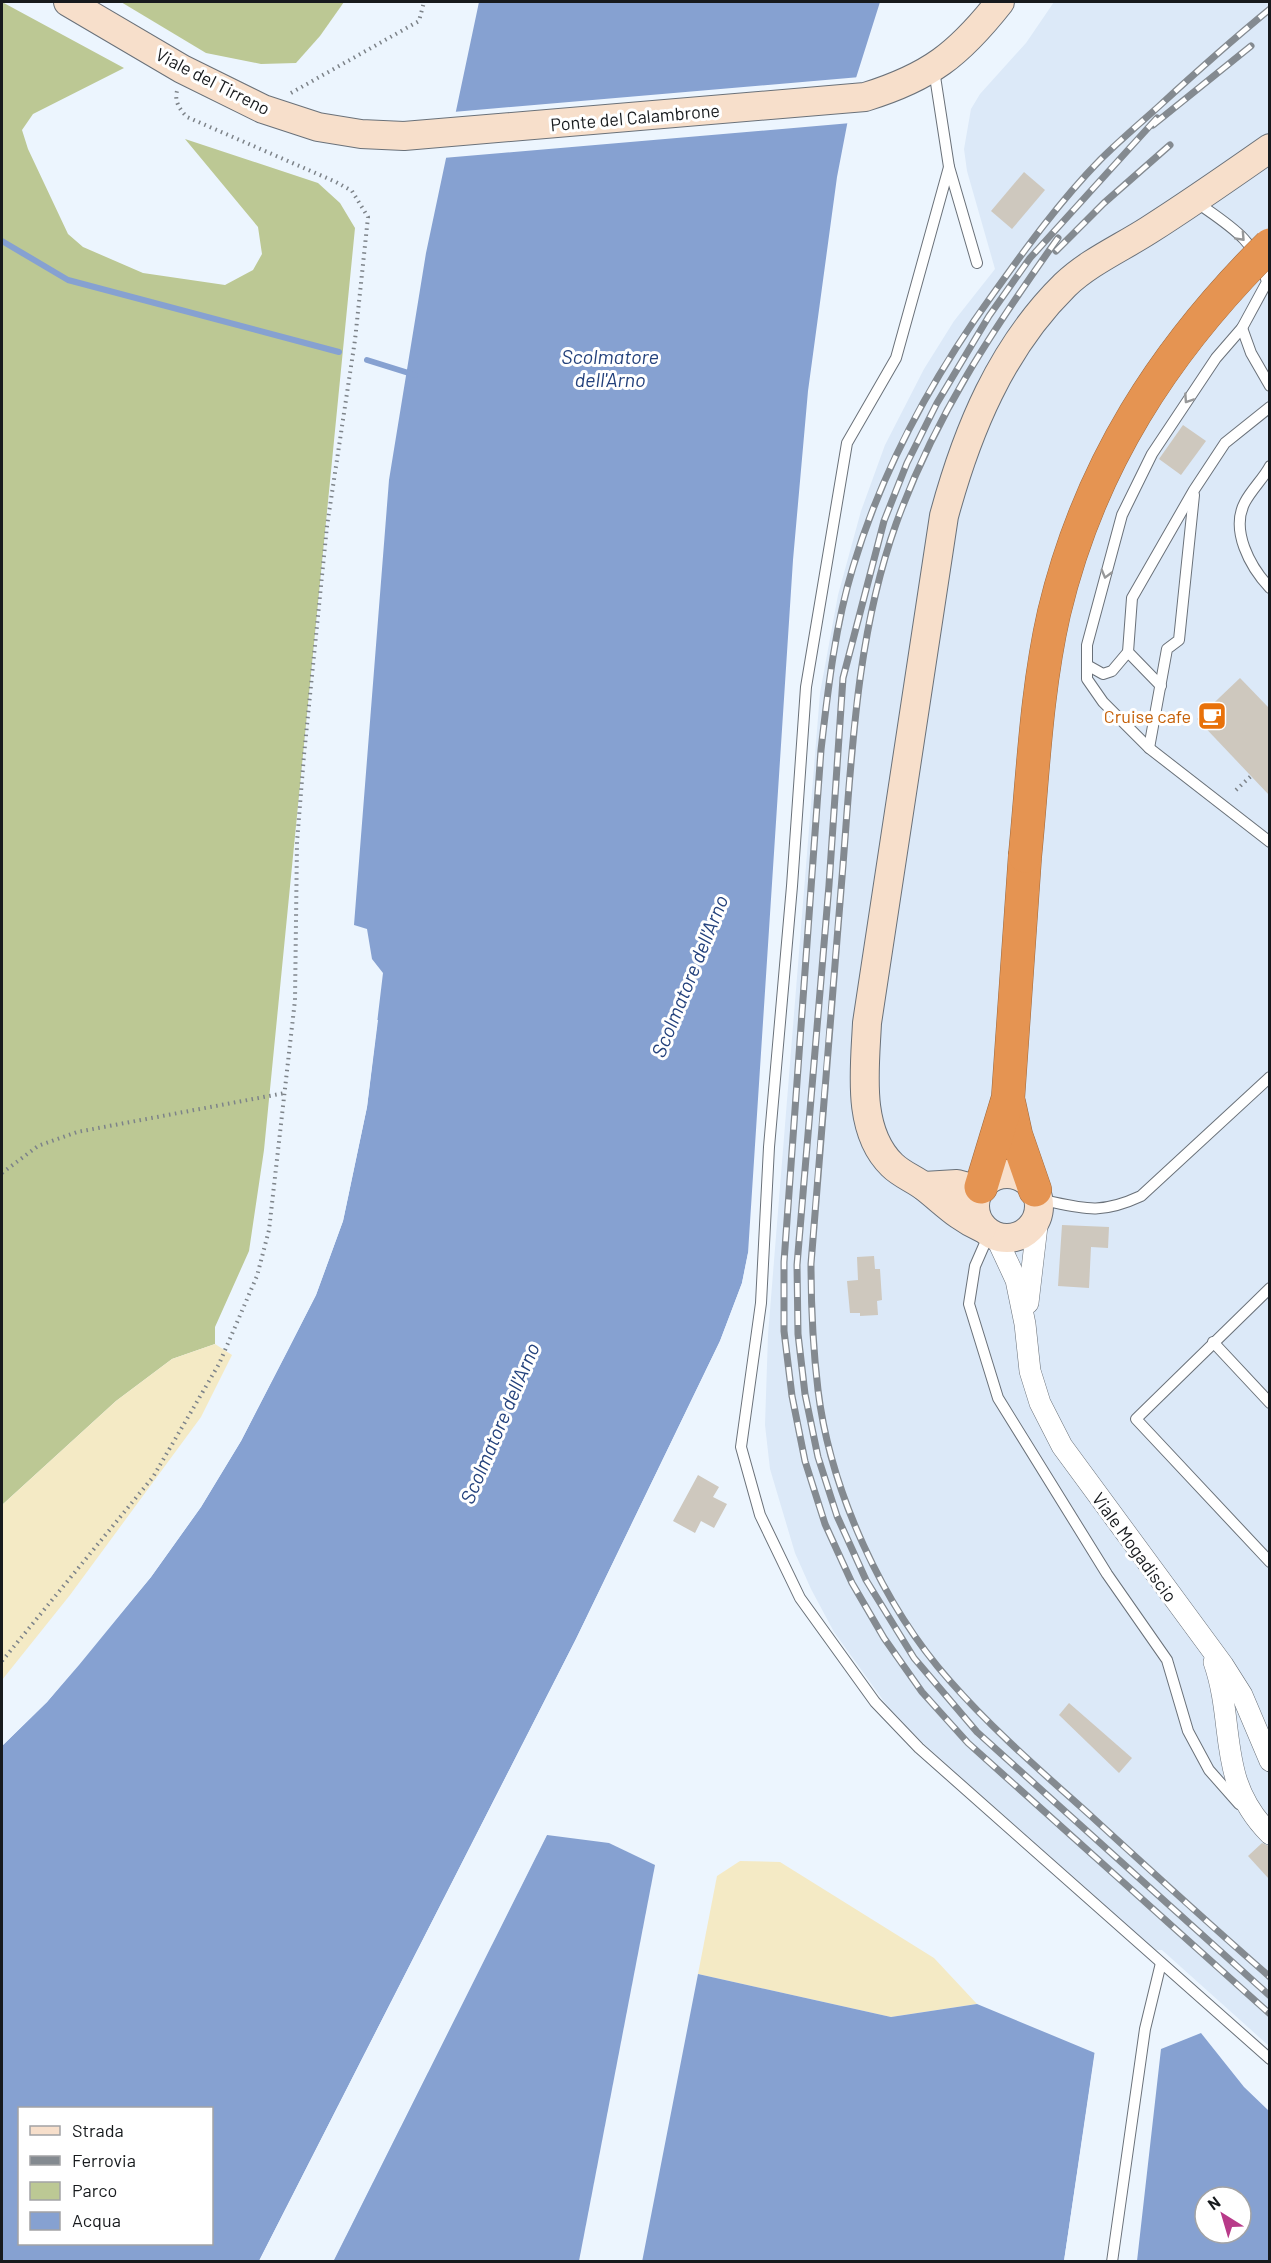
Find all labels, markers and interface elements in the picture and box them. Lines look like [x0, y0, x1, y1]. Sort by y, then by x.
street label: Viale del Tirreno [152, 43, 274, 119]
street label: Ponte del Calambrone [549, 99, 721, 135]
one-way arrow [1234, 230, 1245, 241]
water label: Scolmatore dell'Arno [561, 344, 659, 391]
one-way arrow [1184, 393, 1195, 404]
one-way arrow [1100, 569, 1113, 579]
cafe icon: Cruise cafe [1196, 700, 1228, 732]
place label: Cruise cafe [1104, 705, 1191, 727]
water label: Scolmatore dell'Arno [646, 892, 732, 1060]
water label: Scolmatore dell'Arno [454, 1339, 544, 1507]
street label: Viale Mogadiscio [1088, 1488, 1182, 1606]
legend [18, 2107, 213, 2245]
text: Strada [72, 2119, 124, 2141]
text: Ferrovia [72, 2149, 136, 2171]
text: Parco [72, 2179, 117, 2201]
north arrow [1193, 2185, 1253, 2245]
text: N [1204, 2192, 1224, 2213]
text: Acqua [72, 2209, 121, 2231]

